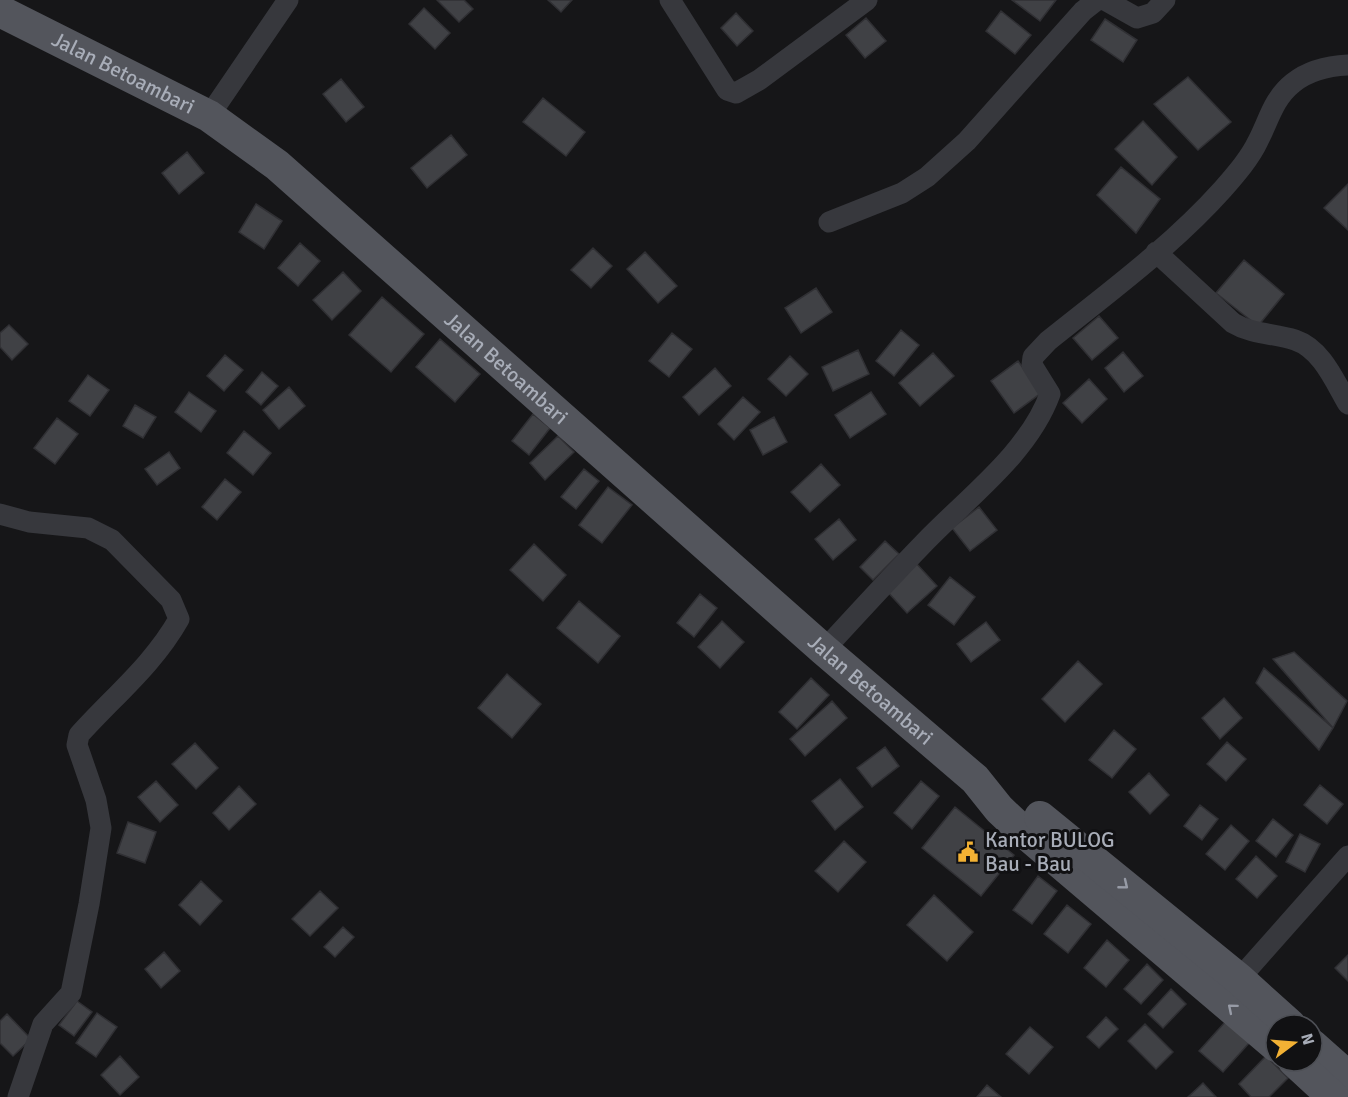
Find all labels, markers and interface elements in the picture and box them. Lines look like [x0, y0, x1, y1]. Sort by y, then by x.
street label: Jalan Betoambari [47, 26, 199, 120]
street label: Jalan Betoambari [439, 306, 573, 430]
street label: Jalan Betoambari [803, 629, 939, 751]
place label: Kantor BULOG Bau - Bau [985, 827, 1115, 877]
public building icon: Kantor BULOG Bau - Bau [956, 840, 980, 864]
one-way arrow [1118, 878, 1129, 889]
one-way arrow [1227, 1004, 1238, 1015]
north arrow [1264, 1013, 1324, 1073]
text: N [1296, 1031, 1319, 1047]

